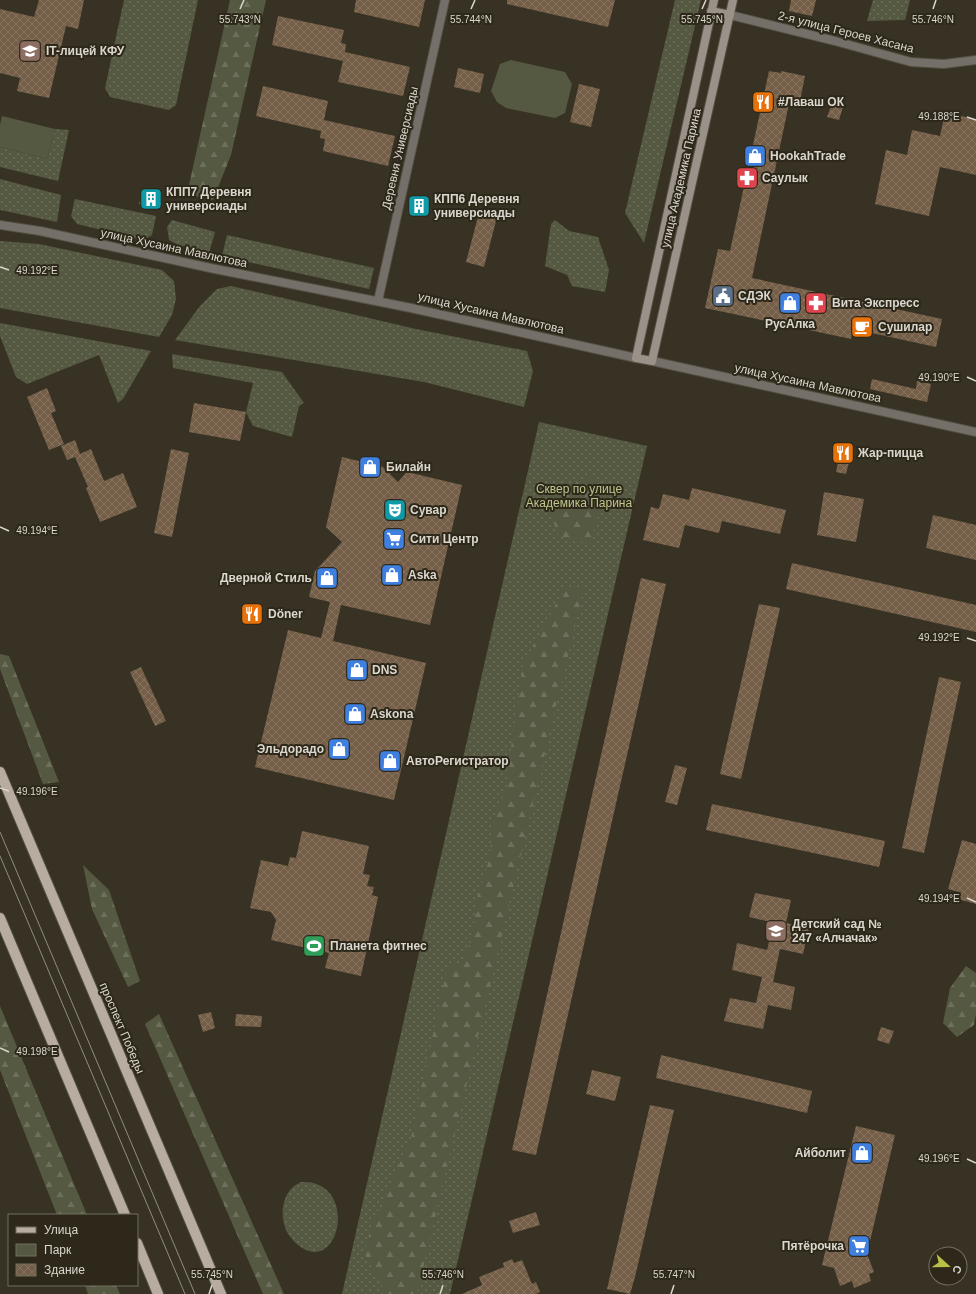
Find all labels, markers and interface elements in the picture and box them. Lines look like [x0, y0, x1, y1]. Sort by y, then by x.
street label: 2-я улица Героев Хасана [777, 8, 916, 56]
text: 55.743°N [219, 14, 261, 25]
text: 55.744°N [450, 14, 492, 25]
text: 55.745°N [681, 14, 723, 25]
text: 55.746°N [912, 14, 954, 25]
school or university icon: IT-лицей КФУ [17, 38, 43, 64]
place label: IT-лицей КФУ [46, 44, 125, 58]
street label: Деревня Универсиады [379, 85, 421, 211]
restaurant icon: #Лаваш ОК [750, 89, 776, 115]
place label: #Лаваш ОК [778, 95, 845, 109]
street label: улица Академика Парина [658, 107, 704, 249]
text: 49.188°E [918, 111, 960, 122]
shop icon: HookahTrade [742, 143, 768, 169]
place label: HookahTrade [770, 149, 846, 163]
pharmacy icon: Саулык [734, 165, 760, 191]
place label: Саулык [762, 171, 809, 185]
place label: КПП7 Деревня универсиады [166, 185, 252, 213]
building icon: КПП7 Деревня универсиады [138, 186, 164, 212]
place label: КПП6 Деревня универсиады [434, 192, 520, 220]
building icon: КПП6 Деревня универсиады [406, 193, 432, 219]
street label: улица Хусаина Мавлютова [99, 226, 249, 270]
text: 49.192°E [16, 265, 58, 276]
public building icon: СДЭК [710, 283, 736, 309]
street label: улица Хусаина Мавлютова [417, 289, 566, 337]
place label: СДЭК [738, 289, 772, 303]
shop icon: РусАлка [777, 290, 803, 316]
pharmacy icon: Вита Экспресс [803, 290, 829, 316]
place label: Вита Экспресс [832, 296, 920, 310]
cafe icon: Сушилар [849, 314, 875, 340]
place label: РусАлка [765, 317, 815, 331]
place label: Сушилар [878, 320, 932, 334]
street label: улица Хусаина Мавлютова [733, 361, 883, 405]
text: 49.190°E [918, 372, 960, 383]
restaurant icon: Жар-пицца [830, 440, 856, 466]
place label: Жар-пицца [857, 446, 924, 460]
shop icon: Билайн [357, 454, 383, 480]
place label: Билайн [386, 460, 431, 474]
park label: Сквер по улице Академика Парина [526, 482, 632, 510]
theatre icon: Сувар [382, 497, 408, 523]
place label: Сувар [410, 503, 447, 517]
text: 49.194°E [16, 525, 58, 536]
supermarket icon: Сити Центр [381, 526, 407, 552]
place label: Сити Центр [410, 532, 479, 546]
shop icon: Aska [379, 562, 405, 588]
shop icon: Дверной Стиль [314, 565, 340, 591]
place label: Aska [408, 568, 437, 582]
place label: Дверной Стиль [220, 571, 312, 585]
restaurant icon: Döner [239, 601, 265, 627]
place label: Döner [268, 607, 303, 621]
text: 49.192°E [918, 632, 960, 643]
shop icon: DNS [344, 657, 370, 683]
place label: DNS [372, 663, 397, 677]
shop icon: Askona [342, 701, 368, 727]
place label: Askona [370, 707, 414, 721]
shop icon: Эльдорадо [326, 736, 352, 762]
place label: Эльдорадо [257, 742, 324, 756]
shop icon: АвтоРегистратор [377, 748, 403, 774]
place label: АвтоРегистратор [406, 754, 509, 768]
text: 49.196°E [16, 786, 58, 797]
text: 49.194°E [918, 893, 960, 904]
place label: Детский сад № 247 «Алчачак» [792, 917, 882, 945]
school or university icon: Детский сад № 247 «Алчачак» [763, 918, 789, 944]
sports icon: Планета фитнес [301, 933, 327, 959]
place label: Планета фитнес [330, 939, 427, 953]
street label: проспект Победы [97, 980, 147, 1076]
text: 49.198°E [16, 1046, 58, 1057]
shop icon: Айболит [849, 1140, 875, 1166]
place label: Айболит [795, 1146, 846, 1160]
text: 49.196°E [918, 1153, 960, 1164]
legend [8, 1214, 138, 1286]
text: Улица [44, 1223, 78, 1237]
supermarket icon: Пятёрочка [846, 1233, 872, 1259]
place label: Пятёрочка [782, 1239, 844, 1253]
text: Парк [44, 1243, 72, 1257]
north arrow [928, 1246, 968, 1286]
text: Здание [44, 1263, 85, 1277]
text: С [950, 1264, 964, 1275]
text: 55.745°N [191, 1269, 233, 1280]
text: 55.746°N [422, 1269, 464, 1280]
text: 55.747°N [653, 1269, 695, 1280]

